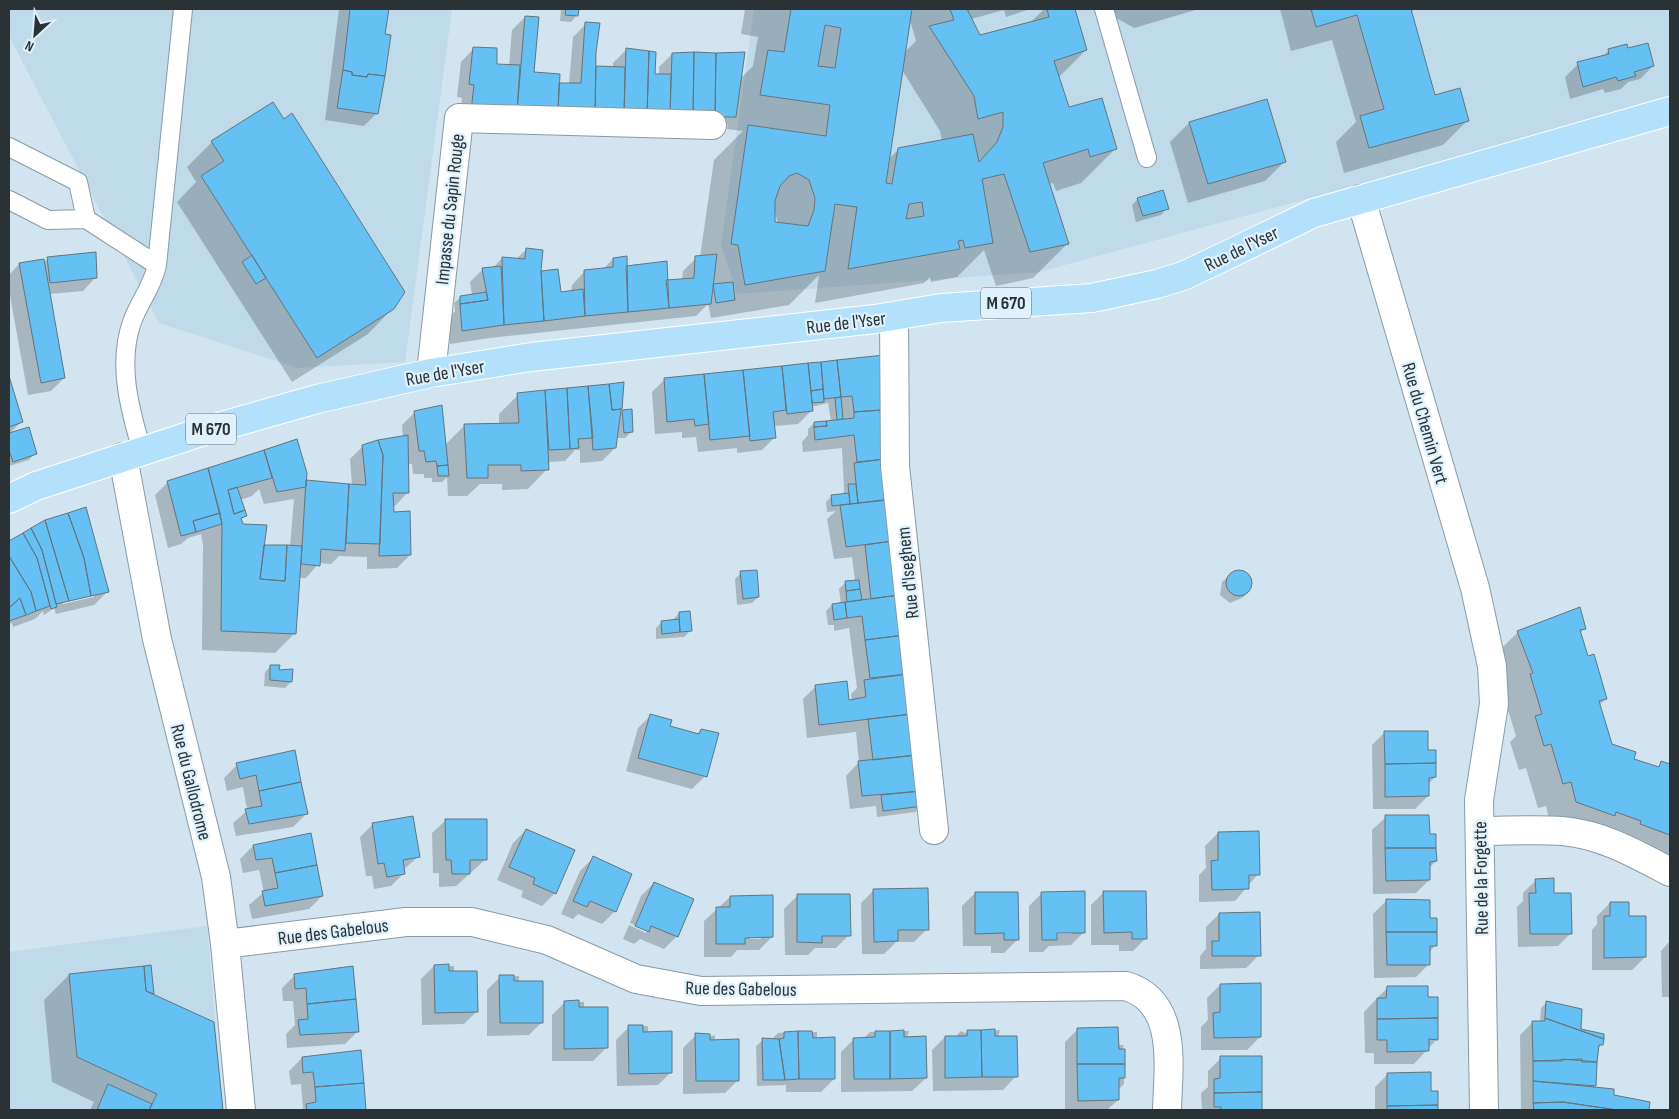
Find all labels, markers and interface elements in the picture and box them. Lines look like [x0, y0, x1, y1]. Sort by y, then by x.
north arrow [10, 10, 60, 60]
text: N [22, 37, 37, 56]
street label: Impasse du Sapin Rouge [431, 133, 470, 286]
street label: Rue de l'Yser [1201, 221, 1283, 277]
road number: M 670 [981, 288, 1031, 318]
street label: Rue de l'Yser [805, 307, 888, 340]
street label: Rue de l'Yser [404, 355, 487, 392]
street label: Rue du Chemin Vert [1396, 360, 1453, 487]
road number: M 670 [186, 414, 236, 444]
street label: Rue d'Iseghem [892, 526, 925, 620]
street label: Rue du Gallodrome [165, 722, 216, 843]
street label: Rue de la Forgette [1469, 821, 1494, 935]
street label: Rue des Gabelous [277, 914, 390, 951]
street label: Rue des Gabelous [685, 977, 797, 1002]

